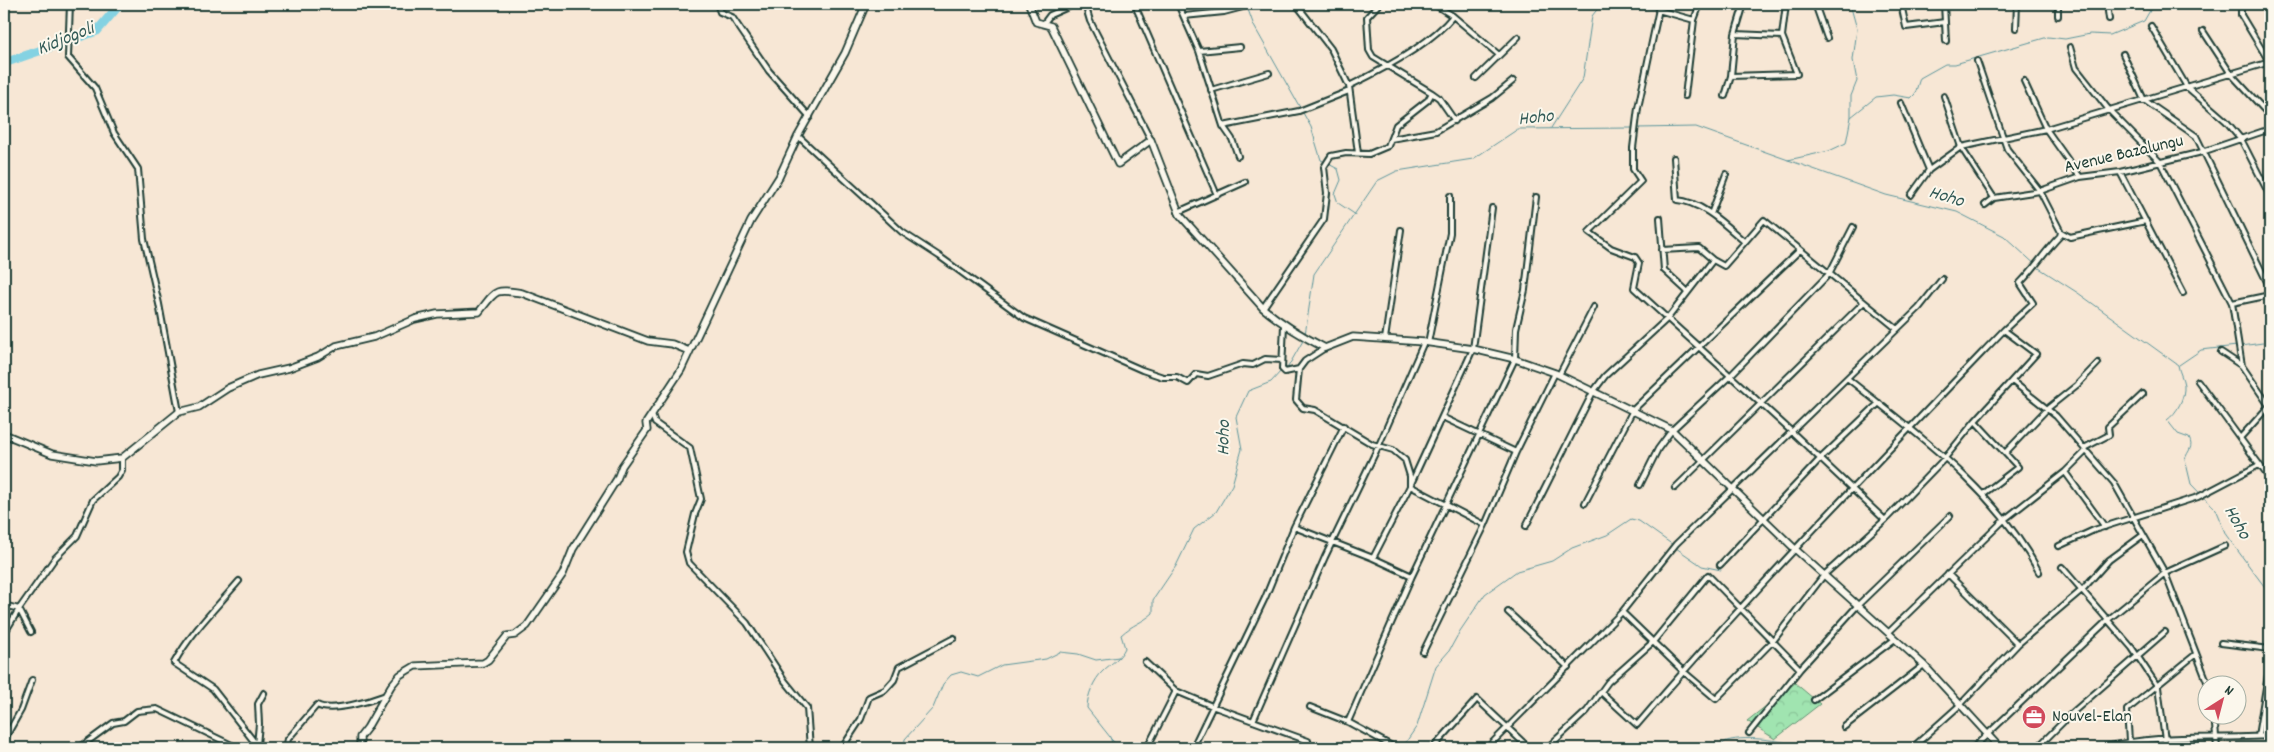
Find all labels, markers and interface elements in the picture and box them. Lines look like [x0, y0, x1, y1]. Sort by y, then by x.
water label: Kidjogoli [33, 15, 102, 64]
water label: Hoho [1517, 104, 1557, 134]
street label: Avenue Bazalungu [2062, 129, 2186, 181]
water label: Hoho [1925, 180, 1968, 217]
water label: Hoho [1211, 419, 1239, 456]
water label: Hoho [2215, 501, 2257, 546]
north arrow [2196, 674, 2246, 724]
text: N [2220, 681, 2237, 701]
office icon: Nouvel-Elan [2021, 704, 2047, 730]
place label: Nouvel-Elan [2052, 705, 2132, 730]

